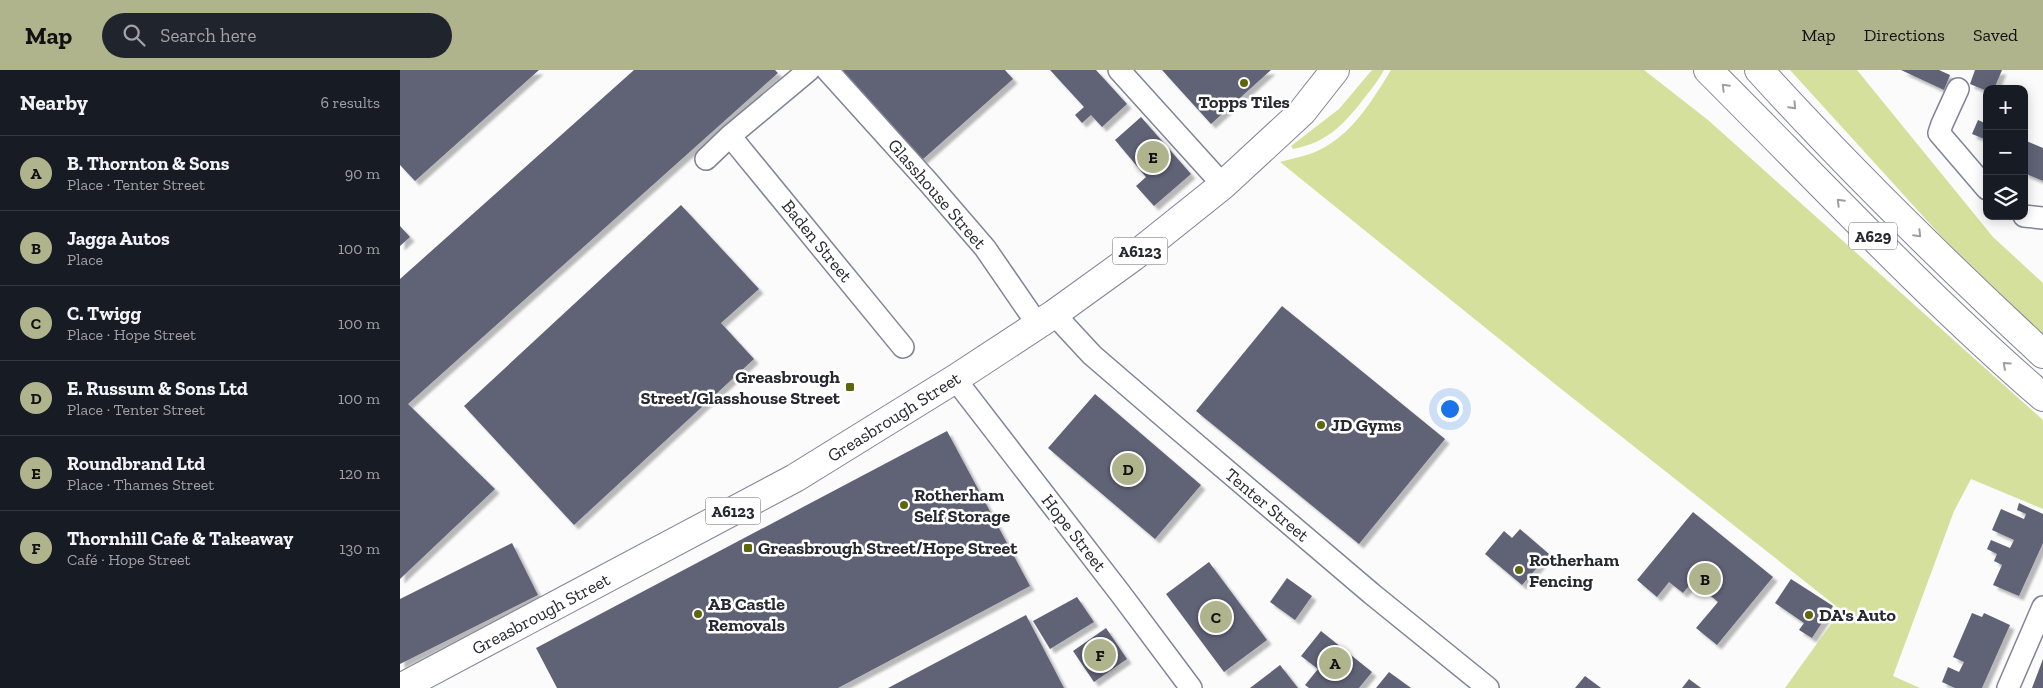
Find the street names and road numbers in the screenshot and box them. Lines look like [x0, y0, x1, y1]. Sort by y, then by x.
street label: Glasshouse Street [883, 134, 991, 254]
street label: Baden Street [777, 195, 857, 287]
road number: A629 [1849, 223, 1897, 250]
road number: A6123 [1112, 238, 1168, 265]
street label: Greasbrough Street [823, 367, 965, 467]
street label: Tenter Street [1221, 464, 1314, 547]
street label: Hope Street [1037, 490, 1111, 576]
road number: A6123 [706, 498, 760, 524]
street label: Greasbrough Street [468, 568, 614, 660]

